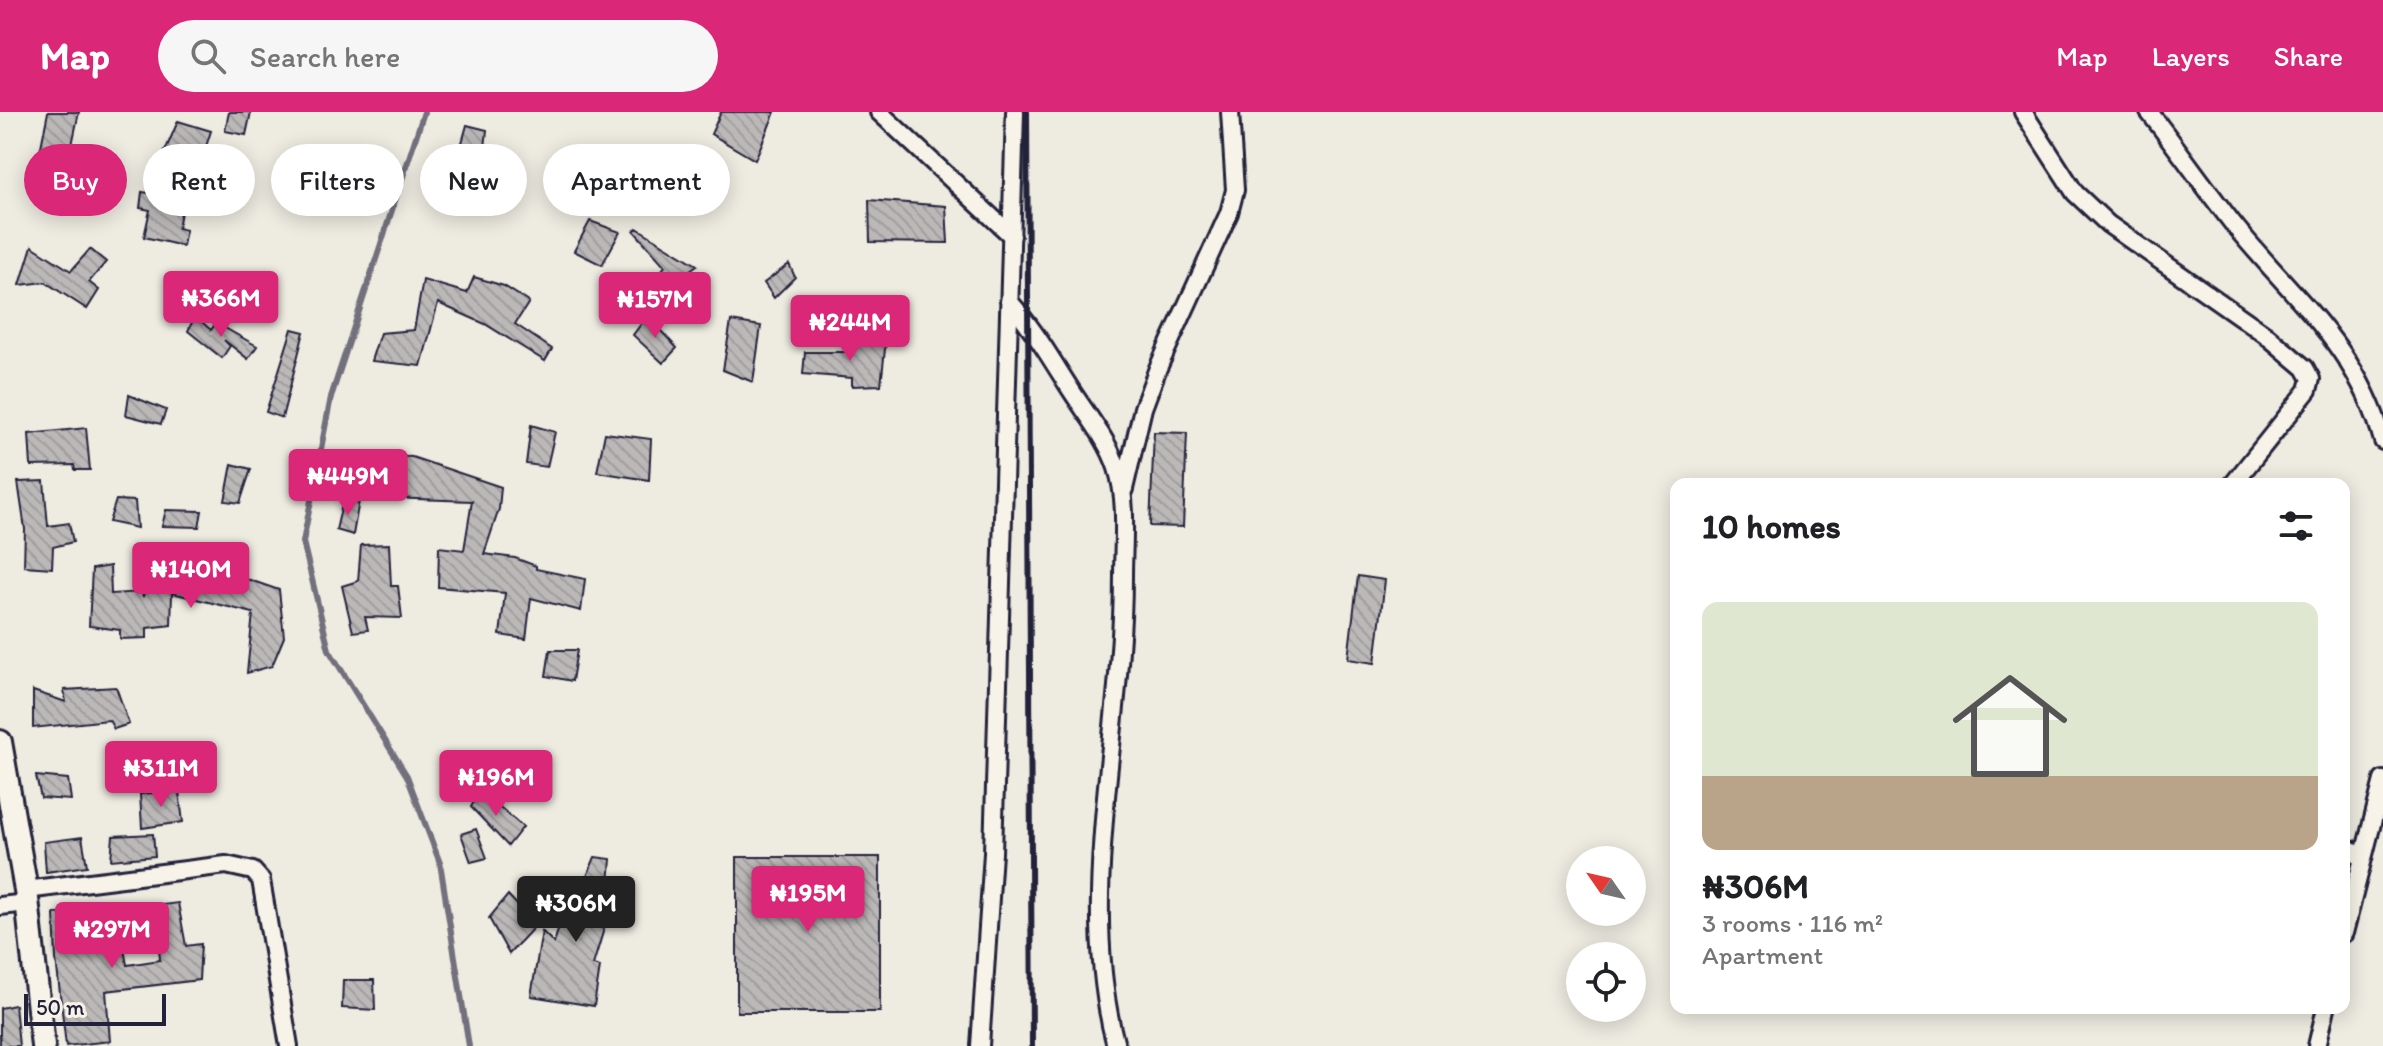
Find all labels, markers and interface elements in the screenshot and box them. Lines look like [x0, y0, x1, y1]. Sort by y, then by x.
search box [158, 20, 718, 92]
text: Map [40, 33, 110, 79]
icon: search [186, 34, 230, 78]
text: Search here [250, 38, 400, 75]
text: Map [2056, 39, 2108, 73]
text: Layers [2152, 39, 2230, 73]
text: Share [2274, 39, 2343, 73]
chip: Buy [24, 144, 127, 216]
chip: Rent [143, 144, 255, 216]
chip: Filters [271, 144, 404, 216]
chip: New [420, 144, 527, 216]
chip: Apartment [543, 144, 730, 216]
pin: ₦366M [165, 271, 277, 339]
pin: ₦157M [599, 272, 711, 340]
text: ₦366M [181, 281, 261, 313]
text: ₦157M [617, 282, 693, 314]
pin: ₦244M [794, 295, 906, 363]
text: ₦244M [809, 305, 891, 337]
pin: ₦449M [292, 449, 404, 517]
text: ₦449M [307, 459, 389, 491]
icon: filters [2274, 504, 2318, 548]
text: 10 homes [1702, 506, 1841, 547]
pin: ₦140M [135, 542, 247, 610]
text: ₦140M [150, 552, 232, 584]
icon: home [1938, 654, 2082, 798]
pin: ₦311M [105, 741, 217, 809]
pin: ₦196M [440, 750, 552, 818]
text: ₦311M [123, 751, 199, 783]
text: ₦196M [457, 760, 535, 792]
north arrow [1566, 846, 1646, 926]
map controls [1566, 846, 1646, 1022]
pin: ₦195M [752, 866, 864, 934]
text: ₦306M [1702, 866, 1809, 907]
pin: ₦306M [520, 876, 632, 944]
text: ₦195M [769, 876, 847, 908]
text: ₦306M [535, 886, 617, 918]
pin: ₦297M [56, 902, 168, 970]
text: 3 rooms · 116 m² [1702, 907, 1883, 939]
text: ₦297M [73, 912, 151, 944]
text: Apartment [1702, 939, 1823, 971]
button: locate [1566, 942, 1646, 1022]
scale bar [24, 990, 166, 1026]
text: 50 m [36, 994, 85, 1021]

